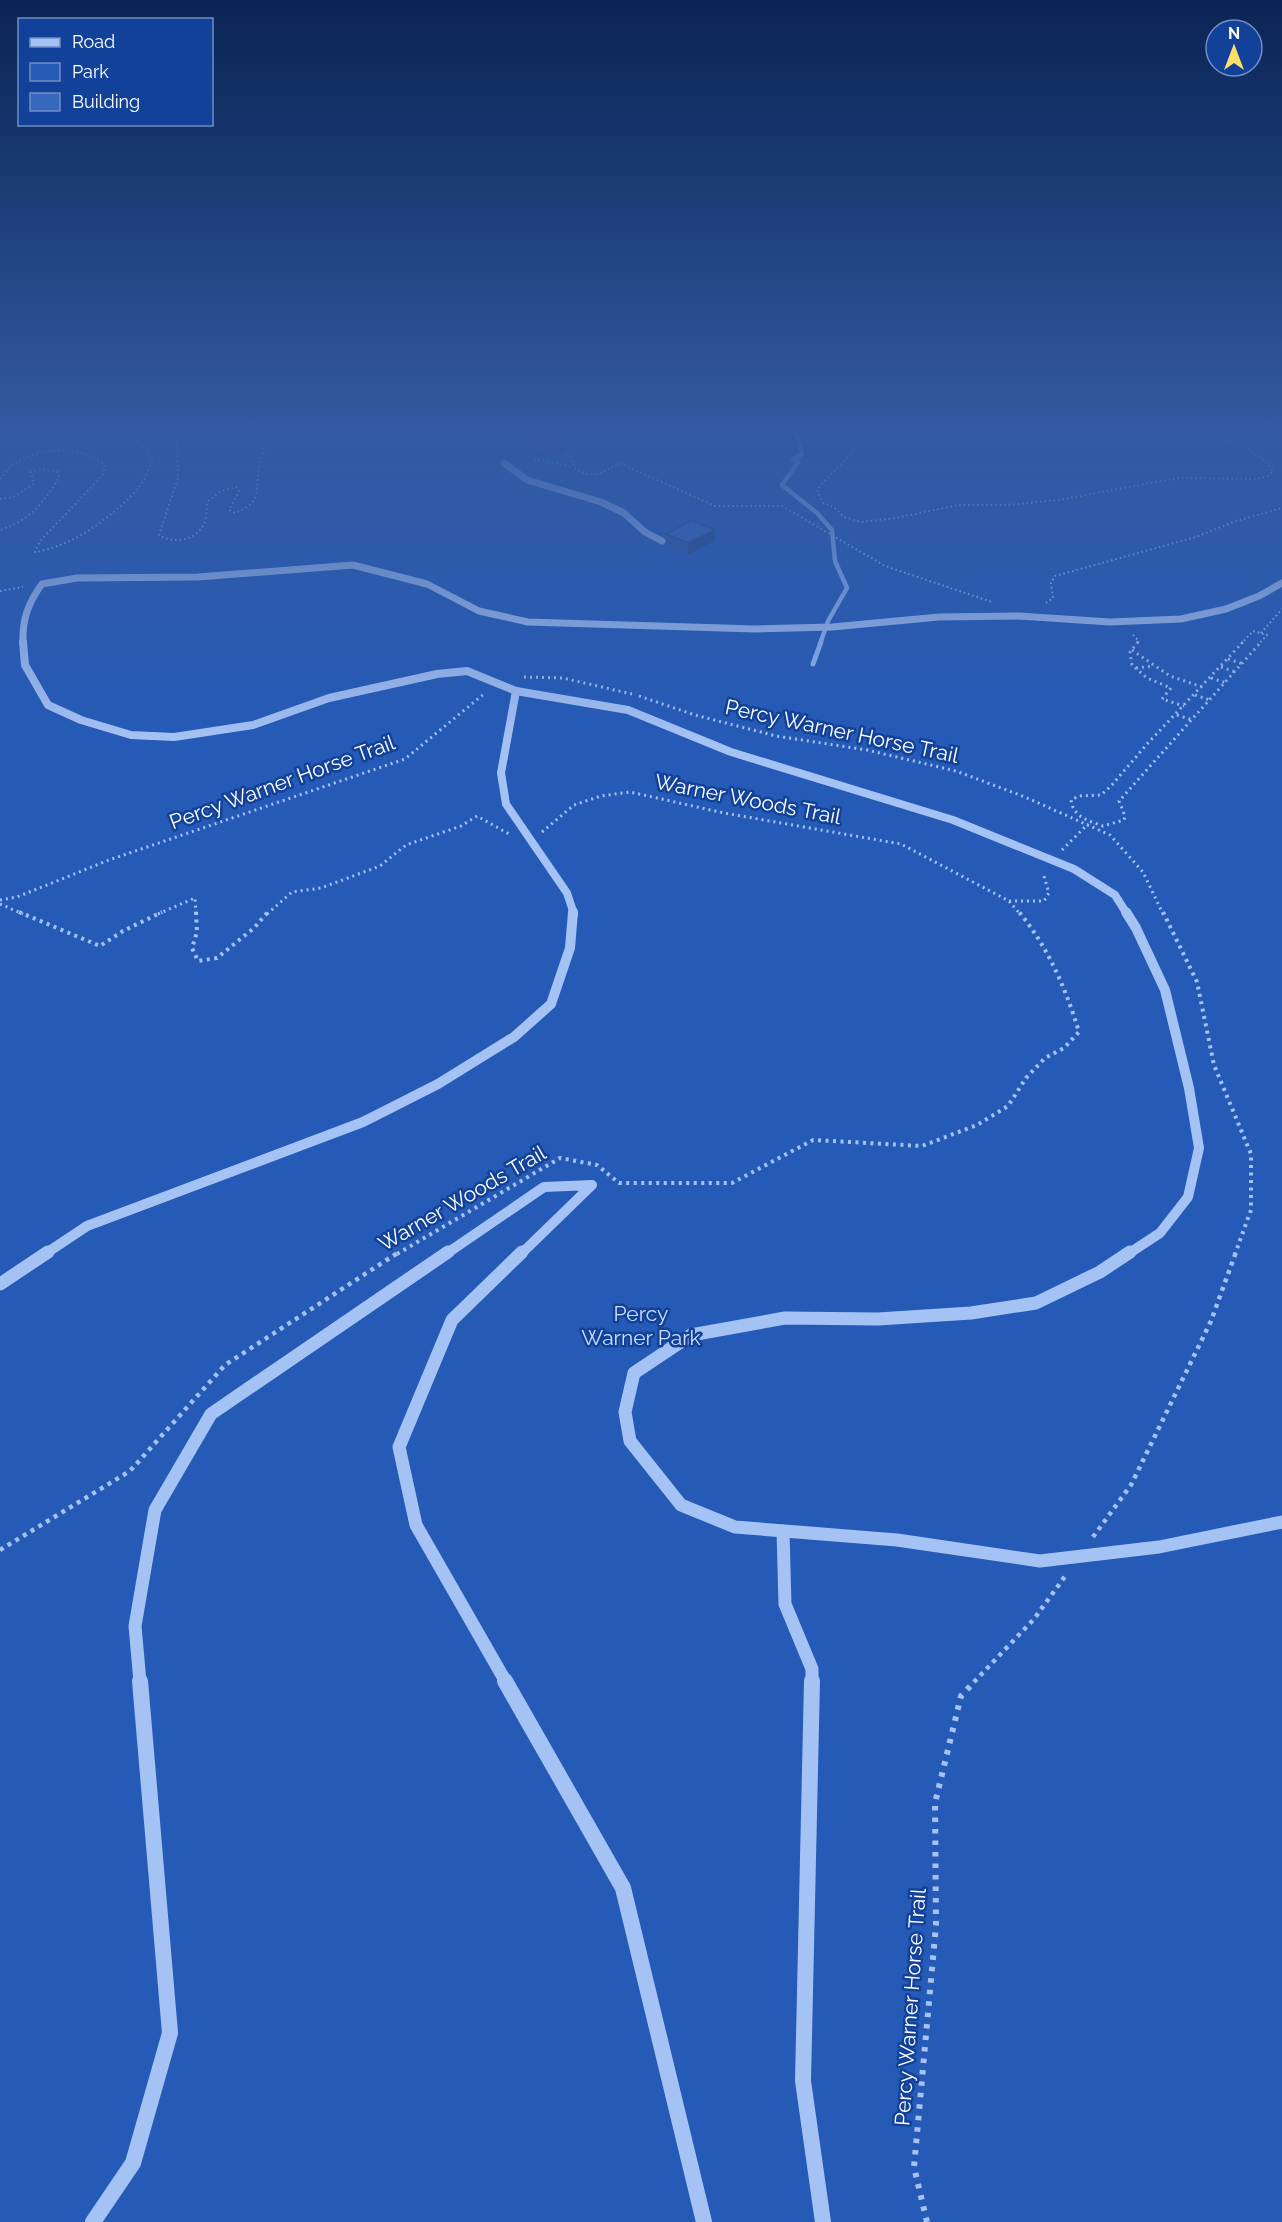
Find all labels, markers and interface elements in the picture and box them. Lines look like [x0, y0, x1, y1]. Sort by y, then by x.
legend [18, 18, 213, 126]
north arrow [1204, 18, 1264, 78]
text: N [1228, 24, 1240, 43]
text: Road [72, 31, 115, 52]
text: Park [72, 61, 109, 82]
text: Building [72, 91, 140, 112]
street label: Percy Warner Horse Trail [723, 694, 961, 768]
street label: Percy Warner Horse Trail [166, 729, 398, 834]
street label: Warner Woods Trail [653, 769, 844, 829]
street label: Warner Woods Trail [374, 1140, 550, 1256]
park label: Percy Warner Park [581, 1301, 701, 1350]
street label: Percy Warner Horse Trail [889, 1887, 931, 2127]

